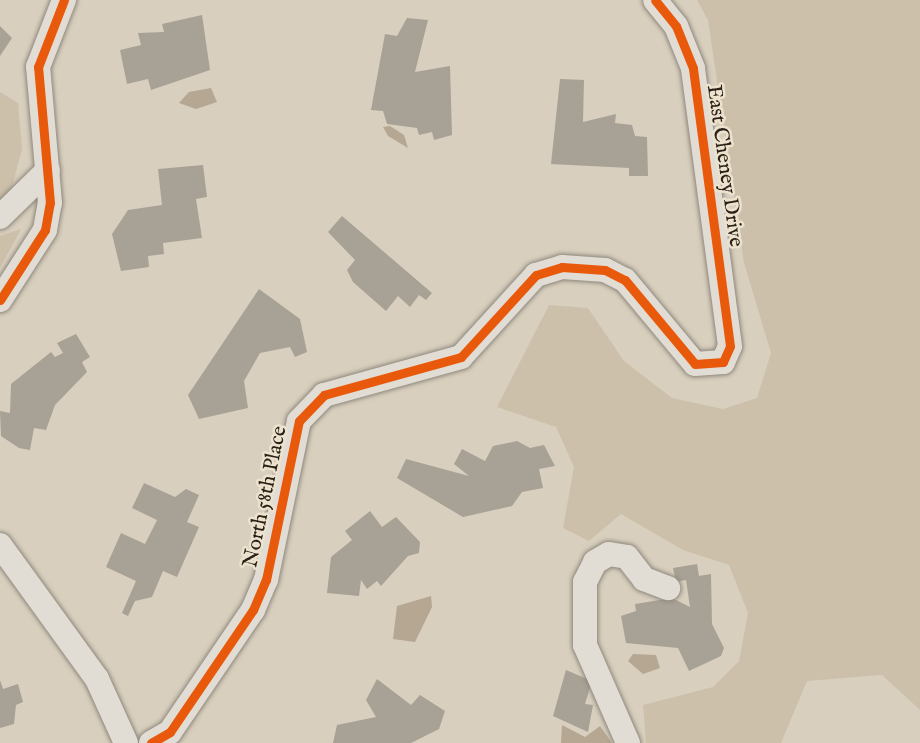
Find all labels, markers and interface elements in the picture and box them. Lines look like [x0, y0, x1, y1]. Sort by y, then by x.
street label: East Cheney Drive [700, 83, 748, 249]
street label: North 58th Place [239, 424, 293, 570]

